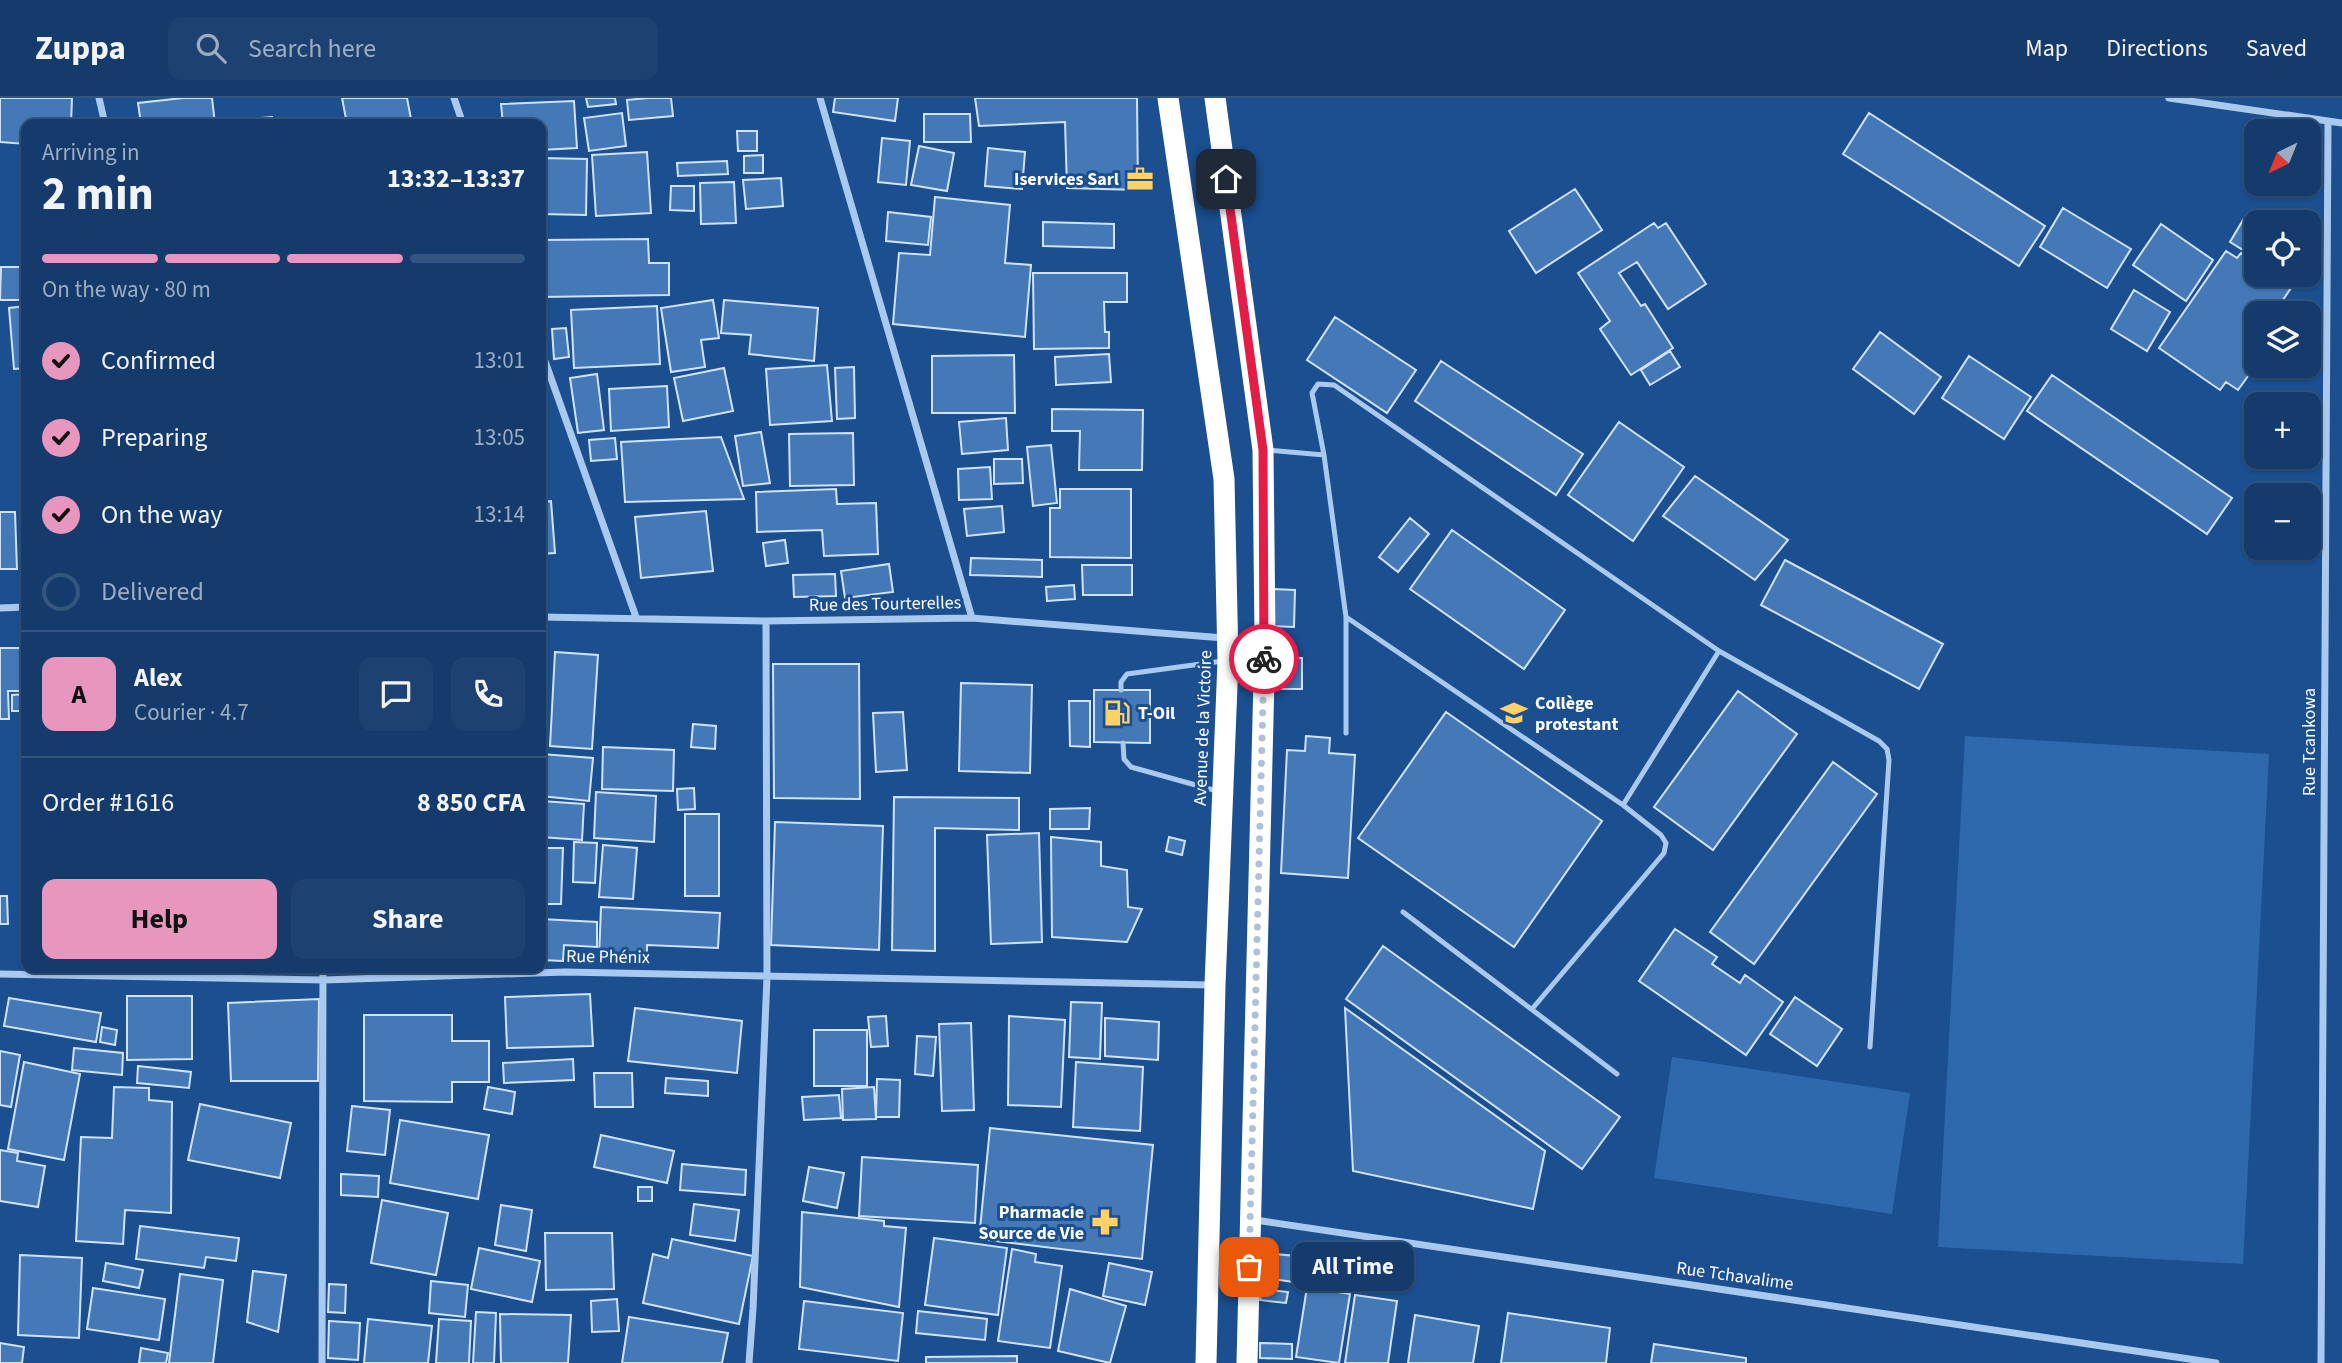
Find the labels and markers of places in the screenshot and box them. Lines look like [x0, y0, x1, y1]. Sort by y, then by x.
pin [1196, 149, 1256, 209]
office icon: Iservices Sarl [1125, 164, 1155, 194]
place label: Iservices Sarl [1014, 167, 1119, 192]
place label: Collège protestant [1535, 691, 1619, 737]
fuel station icon: T-Oil [1102, 698, 1132, 728]
school or university icon: Collège protestant [1499, 698, 1529, 728]
place label: T-Oil [1138, 701, 1175, 726]
place label: Pharmacie Source de Vie [978, 1200, 1084, 1246]
pharmacy icon: Pharmacie Source de Vie [1090, 1207, 1120, 1237]
pin [1219, 1237, 1279, 1297]
callout: All Time [1291, 1242, 1414, 1292]

